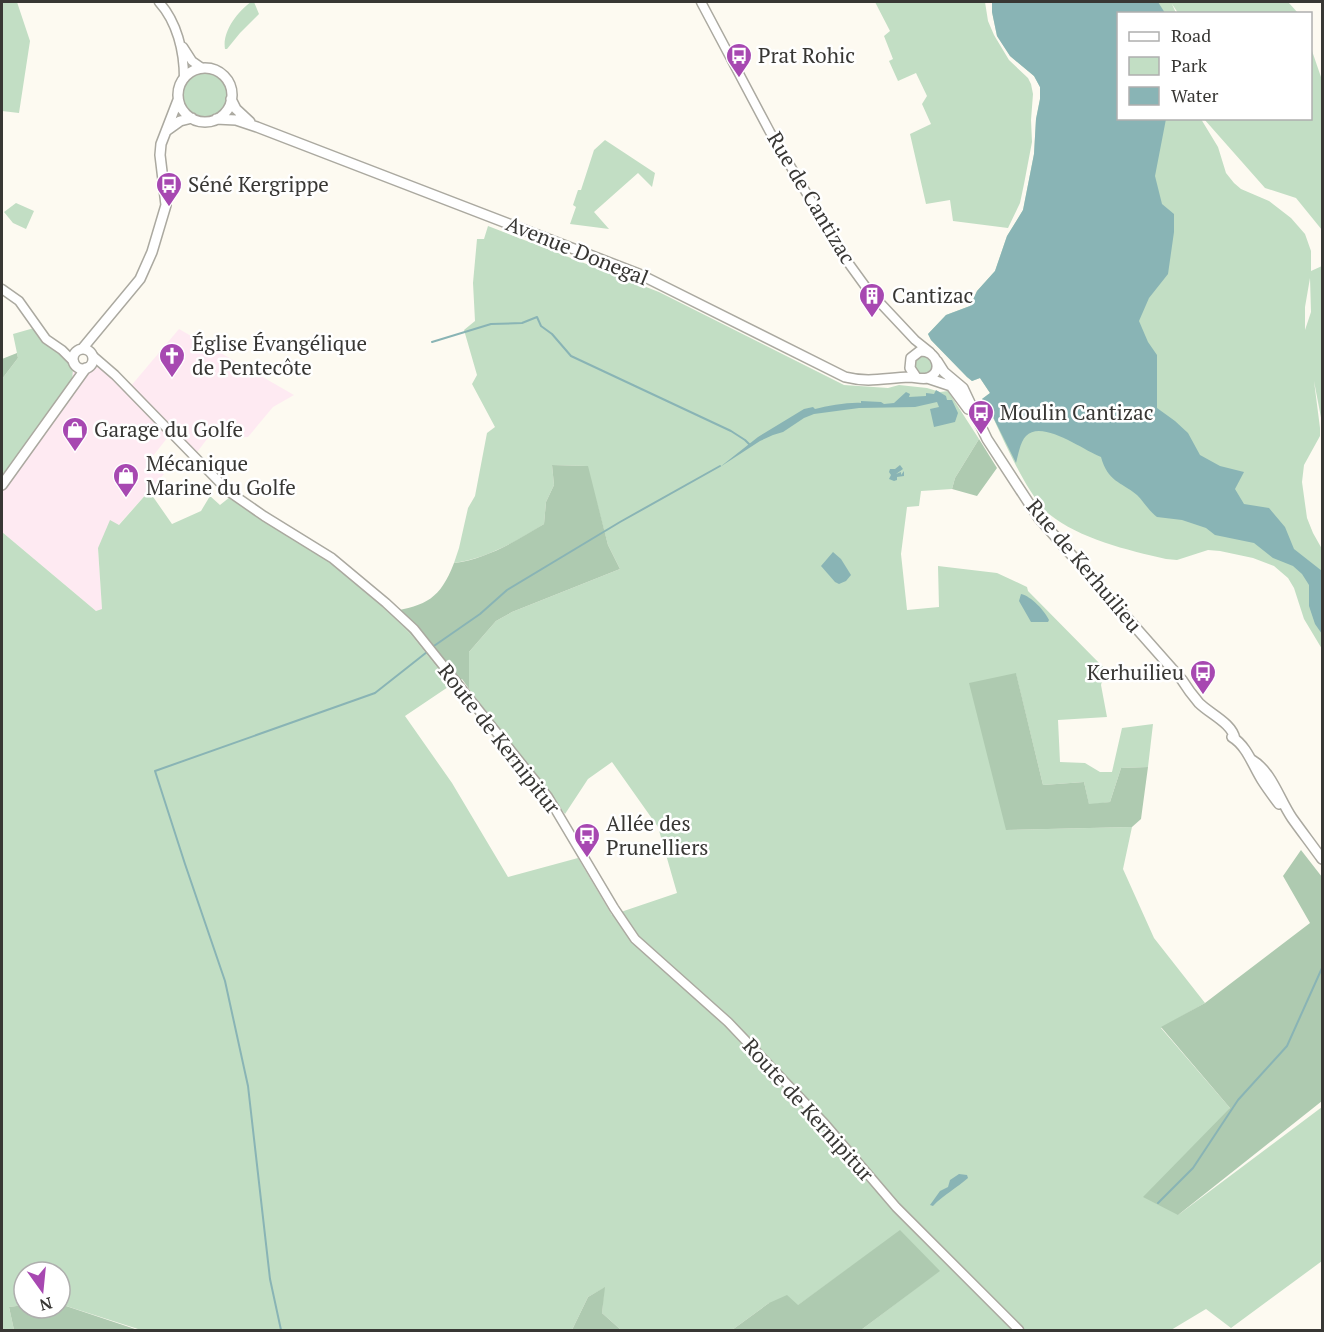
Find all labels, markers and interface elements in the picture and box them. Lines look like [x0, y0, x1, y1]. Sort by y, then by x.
legend [1117, 12, 1312, 120]
text: Road [1171, 23, 1211, 47]
bus stop icon: Prat Rohic [724, 41, 754, 79]
place label: Prat Rohic [758, 41, 855, 69]
text: Park [1171, 53, 1208, 77]
text: Water [1171, 83, 1218, 107]
street label: Rue de Cantizac [761, 126, 862, 269]
bus stop icon: Séné Kergrippe [154, 170, 184, 208]
place label: Séné Kergrippe [188, 170, 329, 198]
street label: Avenue Donegal [502, 209, 653, 291]
building icon: Cantizac [857, 281, 887, 319]
place label: Cantizac [892, 281, 973, 309]
place label: Église Évangélique de Pentecôte [192, 329, 367, 381]
church icon: Église Évangélique de Pentecôte [157, 341, 187, 379]
bus stop icon: Moulin Cantizac [966, 398, 996, 436]
place label: Moulin Cantizac [1000, 398, 1153, 426]
shop icon: Garage du Golfe [60, 415, 90, 453]
place label: Garage du Golfe [94, 415, 243, 443]
place label: Mécanique Marine du Golfe [146, 449, 296, 501]
shop icon: Mécanique Marine du Golfe [111, 461, 141, 499]
street label: Rue de Kerhuilieu [1021, 493, 1149, 638]
street label: Route de Kernipitur [432, 657, 567, 819]
place label: Kerhuilieu [1087, 658, 1184, 686]
bus stop icon: Kerhuilieu [1188, 658, 1218, 696]
place label: Allée des Prunelliers [606, 809, 708, 861]
bus stop icon: Allée des Prunelliers [572, 821, 602, 859]
street label: Route de Kernipitur [737, 1032, 881, 1187]
north arrow [12, 1260, 72, 1320]
text: N [37, 1292, 55, 1317]

